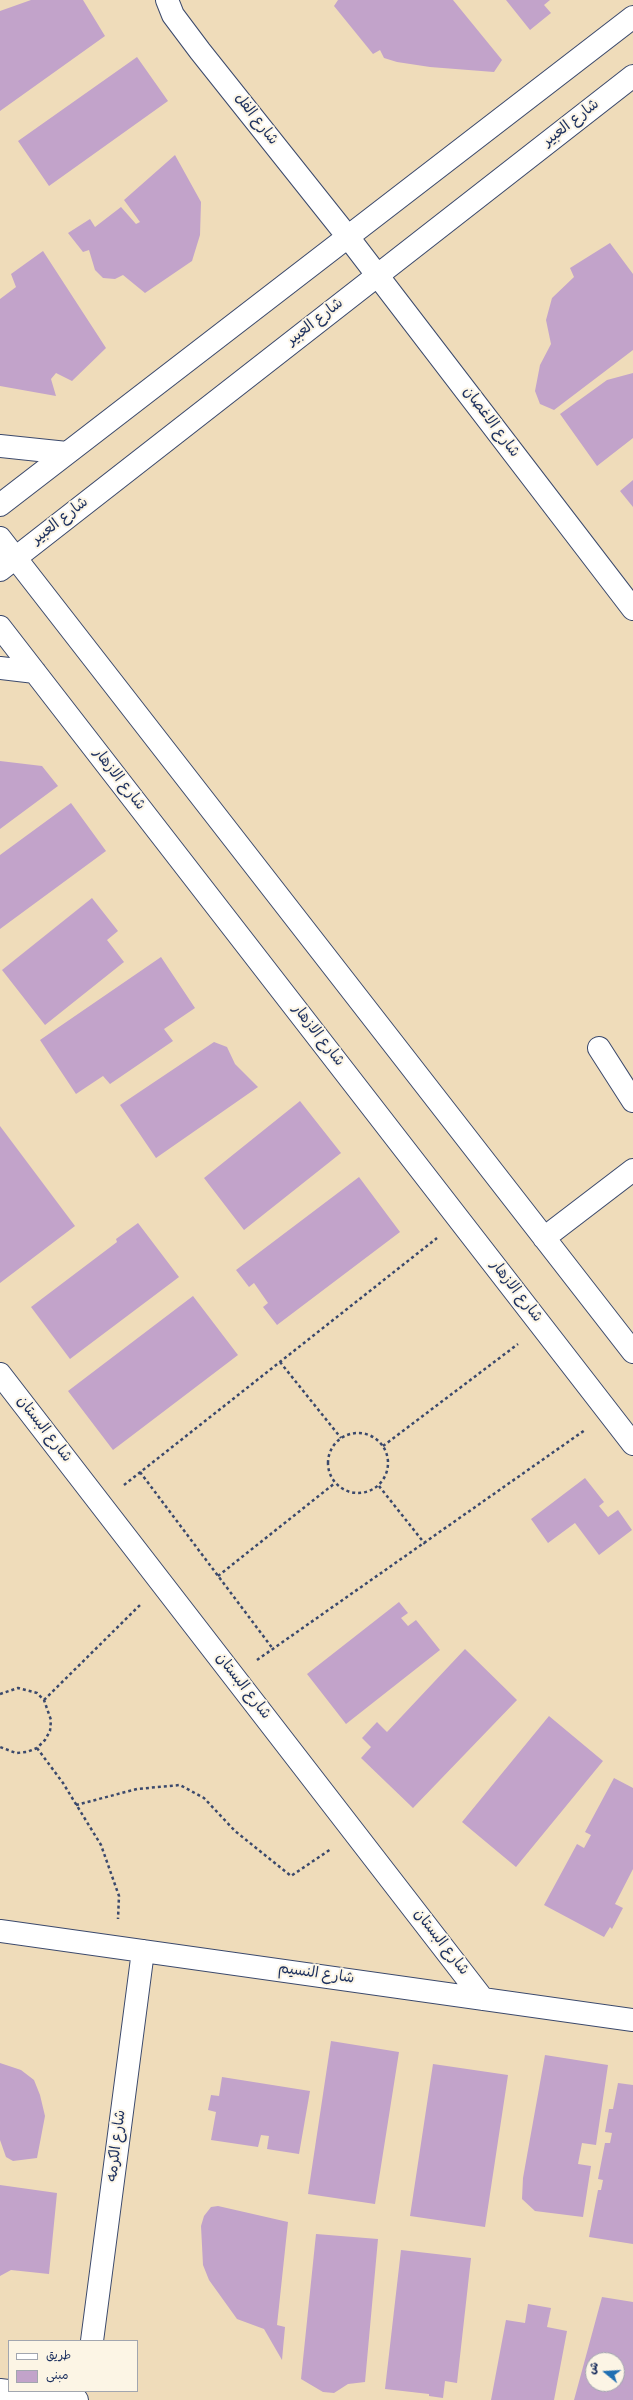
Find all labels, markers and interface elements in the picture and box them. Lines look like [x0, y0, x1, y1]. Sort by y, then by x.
street label: شارع الفل [229, 90, 281, 150]
street label: شارع العبير [540, 96, 604, 152]
street label: شارع العبير [284, 295, 348, 351]
street label: شارع الاغصان [458, 384, 522, 462]
street label: شارع العبير [29, 494, 93, 550]
street label: شارع الازهار [88, 745, 148, 815]
street label: شارع الازهار [287, 1001, 347, 1071]
street label: شارع الازهار [485, 1257, 545, 1327]
street label: شارع البستان [12, 1393, 74, 1467]
street label: شارع البستان [211, 1650, 273, 1724]
street label: شارع البستان [409, 1906, 471, 1980]
street label: شارع النسيم [277, 1961, 355, 1989]
street label: شارع الكرمه [105, 2109, 131, 2183]
legend [8, 2340, 138, 2392]
text: طريق [46, 2350, 71, 2364]
north arrow [585, 2352, 625, 2392]
text: ش [587, 2361, 602, 2376]
text: مبنى [46, 2370, 69, 2384]

